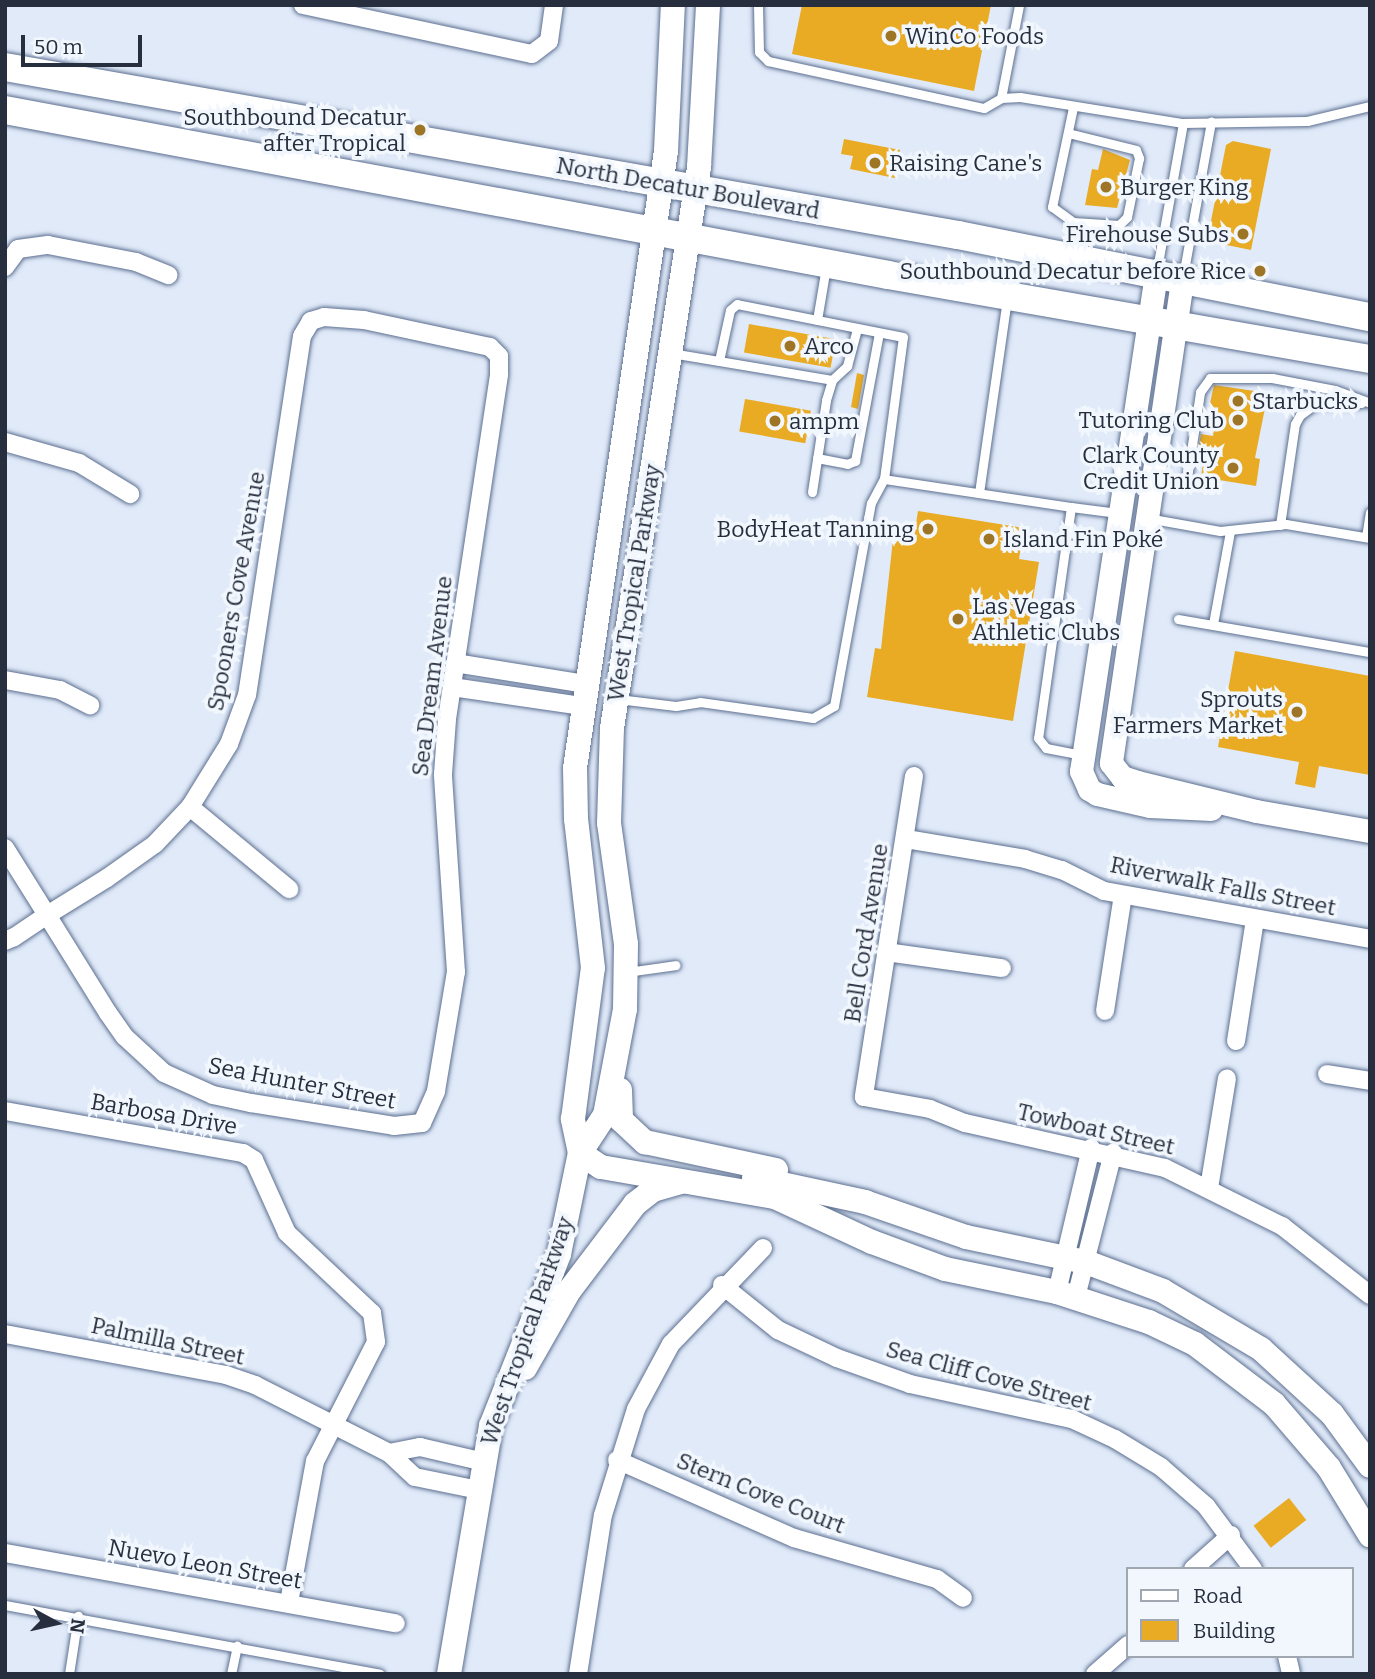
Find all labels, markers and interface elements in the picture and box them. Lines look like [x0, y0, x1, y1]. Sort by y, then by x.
scale bar [24, 21, 145, 65]
place label: WinCo Foods [905, 22, 1044, 50]
marker: WinCo Foods [883, 28, 899, 44]
text: 50 m [34, 34, 83, 60]
place label: Southbound Decatur after Tropical [183, 103, 406, 157]
marker: Southbound Decatur after Tropical [412, 122, 428, 138]
place label: Raising Cane's [889, 149, 1042, 177]
street label: North Decatur Boulevard [554, 151, 822, 225]
marker: Raising Cane's [867, 155, 883, 171]
place label: Burger King [1120, 173, 1249, 201]
marker: Burger King [1098, 179, 1114, 195]
place label: Firehouse Subs [1065, 220, 1229, 248]
marker: Firehouse Subs [1235, 226, 1251, 242]
place label: Southbound Decatur before Rice [899, 257, 1246, 285]
marker: Southbound Decatur before Rice [1252, 263, 1268, 279]
place label: Arco [804, 332, 854, 360]
marker: Arco [782, 338, 798, 354]
place label: Starbucks [1252, 387, 1358, 415]
marker: Starbucks [1230, 393, 1246, 409]
place label: Tutoring Club [1078, 406, 1224, 434]
place label: ampm [789, 407, 859, 435]
marker: Tutoring Club [1230, 412, 1246, 428]
marker: ampm [767, 413, 783, 429]
place label: Clark County Credit Union [1082, 441, 1219, 495]
marker: Clark County Credit Union [1225, 460, 1241, 476]
street label: West Tropical Parkway [602, 462, 666, 704]
street label: Spooners Cove Avenue [201, 469, 271, 713]
place label: BodyHeat Tanning [717, 515, 914, 543]
marker: BodyHeat Tanning [920, 521, 936, 537]
place label: Island Fin Poké [1003, 525, 1163, 553]
marker: Island Fin Poké [981, 531, 997, 547]
street label: Sea Dream Avenue [406, 574, 458, 778]
place label: Las Vegas Athletic Clubs [972, 592, 1120, 646]
marker: Las Vegas Athletic Clubs [950, 611, 966, 627]
place label: Sprouts Farmers Market [1113, 685, 1283, 739]
marker: Sprouts Farmers Market [1289, 704, 1305, 720]
street label: Bell Cord Avenue [838, 841, 894, 1025]
street label: Riverwalk Falls Street [1108, 851, 1338, 921]
street label: Sea Hunter Street [206, 1051, 398, 1115]
street label: Barbosa Drive [89, 1088, 239, 1140]
street label: Towboat Street [1015, 1098, 1177, 1160]
street label: West Tropical Parkway [475, 1213, 579, 1449]
street label: Palmilla Street [89, 1311, 247, 1371]
street label: Sea Cliff Cove Street [883, 1335, 1095, 1417]
street label: Stern Cove Court [673, 1447, 849, 1539]
street label: Nuevo Leon Street [106, 1533, 304, 1595]
legend [1126, 1567, 1354, 1658]
text: Road [1193, 1583, 1242, 1609]
north arrow [21, 1588, 91, 1658]
text: N [65, 1617, 90, 1635]
text: Building [1193, 1618, 1275, 1644]

